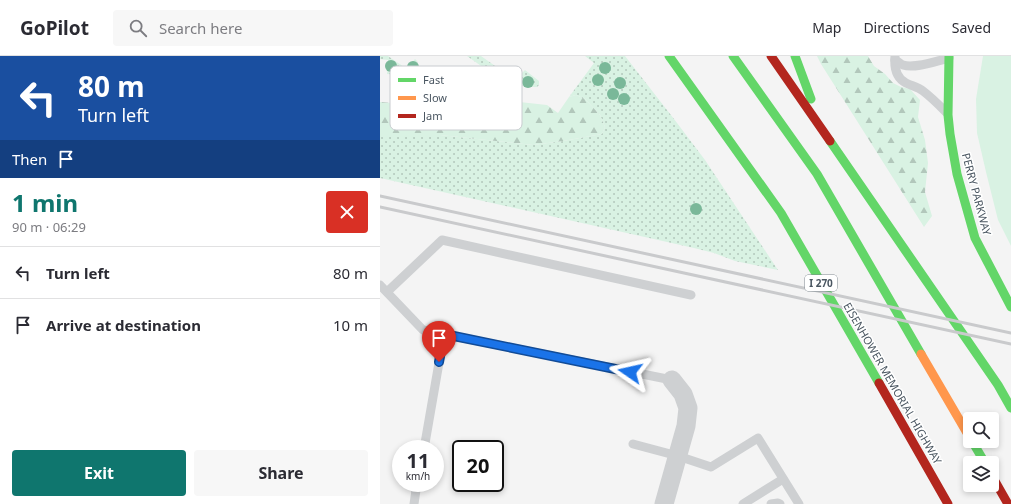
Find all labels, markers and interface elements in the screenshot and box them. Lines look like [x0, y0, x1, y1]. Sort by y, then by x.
search box [113, 10, 393, 46]
text: GoPilot [20, 15, 89, 41]
icon: search [127, 17, 149, 39]
text: Search here [159, 18, 242, 38]
text: Map [812, 18, 841, 37]
text: Directions [863, 18, 930, 37]
text: Saved [952, 18, 991, 37]
legend [390, 66, 522, 130]
text: 80 m [78, 67, 145, 105]
icon: left [12, 72, 64, 124]
text: Fast [423, 72, 444, 87]
text: Slow [423, 90, 447, 105]
text: Turn left [78, 103, 149, 127]
text: Jam [422, 108, 442, 123]
icon: arrive [55, 148, 77, 170]
text: Then [12, 149, 47, 169]
street label: PERRY PARKWAY [959, 151, 995, 238]
text: 1 min [12, 186, 78, 219]
button: close [326, 191, 368, 233]
text: 90 m · 06:29 [12, 218, 86, 236]
icon: left [12, 262, 34, 284]
text: Turn left [46, 263, 110, 283]
text: 80 m [333, 263, 368, 283]
road number: I 270 [805, 275, 837, 291]
street label: EISENHOWER MEMORIAL HIGHWAY [840, 299, 946, 467]
icon: arrive [12, 314, 34, 336]
text: Arrive at destination [46, 315, 201, 335]
text: 10 m [333, 315, 368, 335]
pin [422, 321, 456, 362]
icon: arrive [428, 327, 450, 349]
position arrow [609, 351, 651, 393]
map controls [963, 412, 999, 492]
button: search [963, 412, 999, 448]
speed limit sign: 20 [452, 440, 504, 492]
text: 11 [407, 447, 429, 474]
button: Exit [12, 450, 186, 496]
button: Share [194, 450, 368, 496]
button: layers [963, 456, 999, 492]
text: km/h [406, 469, 430, 483]

